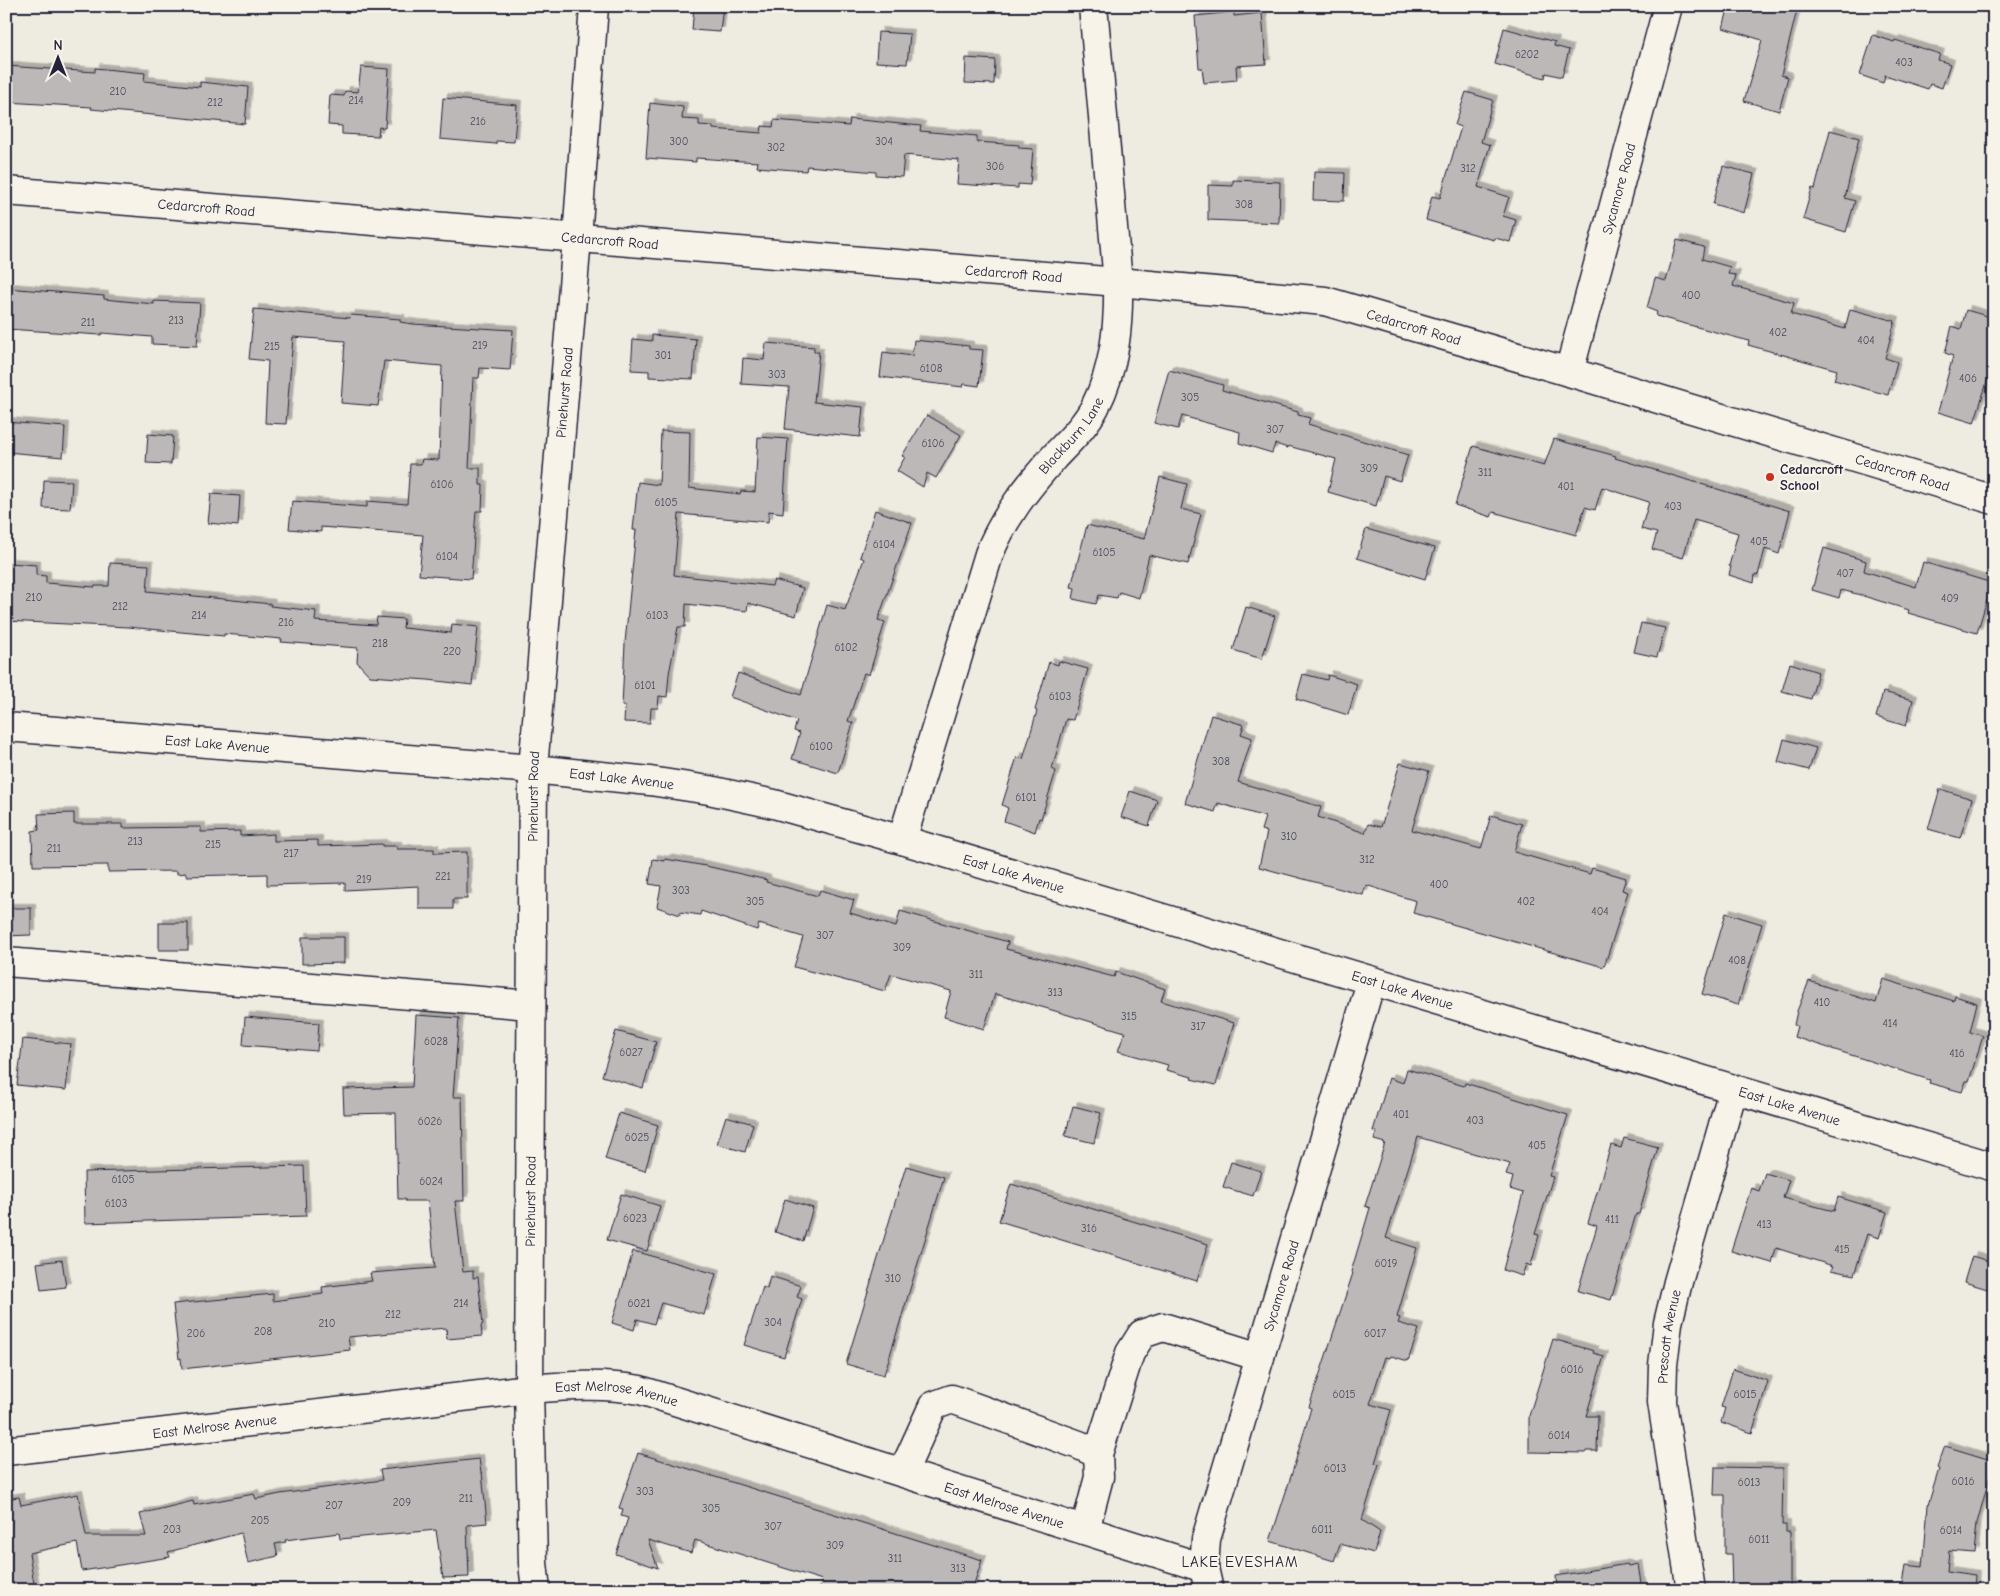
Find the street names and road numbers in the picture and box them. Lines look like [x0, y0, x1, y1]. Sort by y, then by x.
street label: Sycamore Road [1599, 141, 1640, 236]
street label: Cedarcroft Road [157, 195, 256, 220]
street label: Cedarcroft Road [561, 228, 659, 253]
street label: Cedarcroft Road [964, 262, 1063, 286]
street label: Cedarcroft Road [1364, 305, 1463, 349]
street label: Pinehurst Road [552, 347, 577, 439]
street label: Blackburn Lane [1035, 395, 1107, 478]
street label: Cedarcroft Road [1853, 451, 1952, 495]
street label: East Lake Avenue [164, 732, 270, 757]
street label: Pinehurst Road [525, 750, 543, 842]
street label: East Lake Avenue [569, 765, 675, 794]
street label: East Lake Avenue [961, 851, 1066, 897]
street label: East Lake Avenue [1350, 967, 1455, 1014]
street label: East Lake Avenue [1737, 1083, 1842, 1129]
street label: Pinehurst Road [522, 1156, 540, 1247]
street label: Sycamore Road [1260, 1238, 1303, 1333]
street label: Prescott Avenue [1654, 1288, 1685, 1384]
street label: East Melrose Avenue [554, 1378, 680, 1410]
street label: East Melrose Avenue [152, 1411, 278, 1443]
street label: East Melrose Avenue [942, 1479, 1066, 1532]

